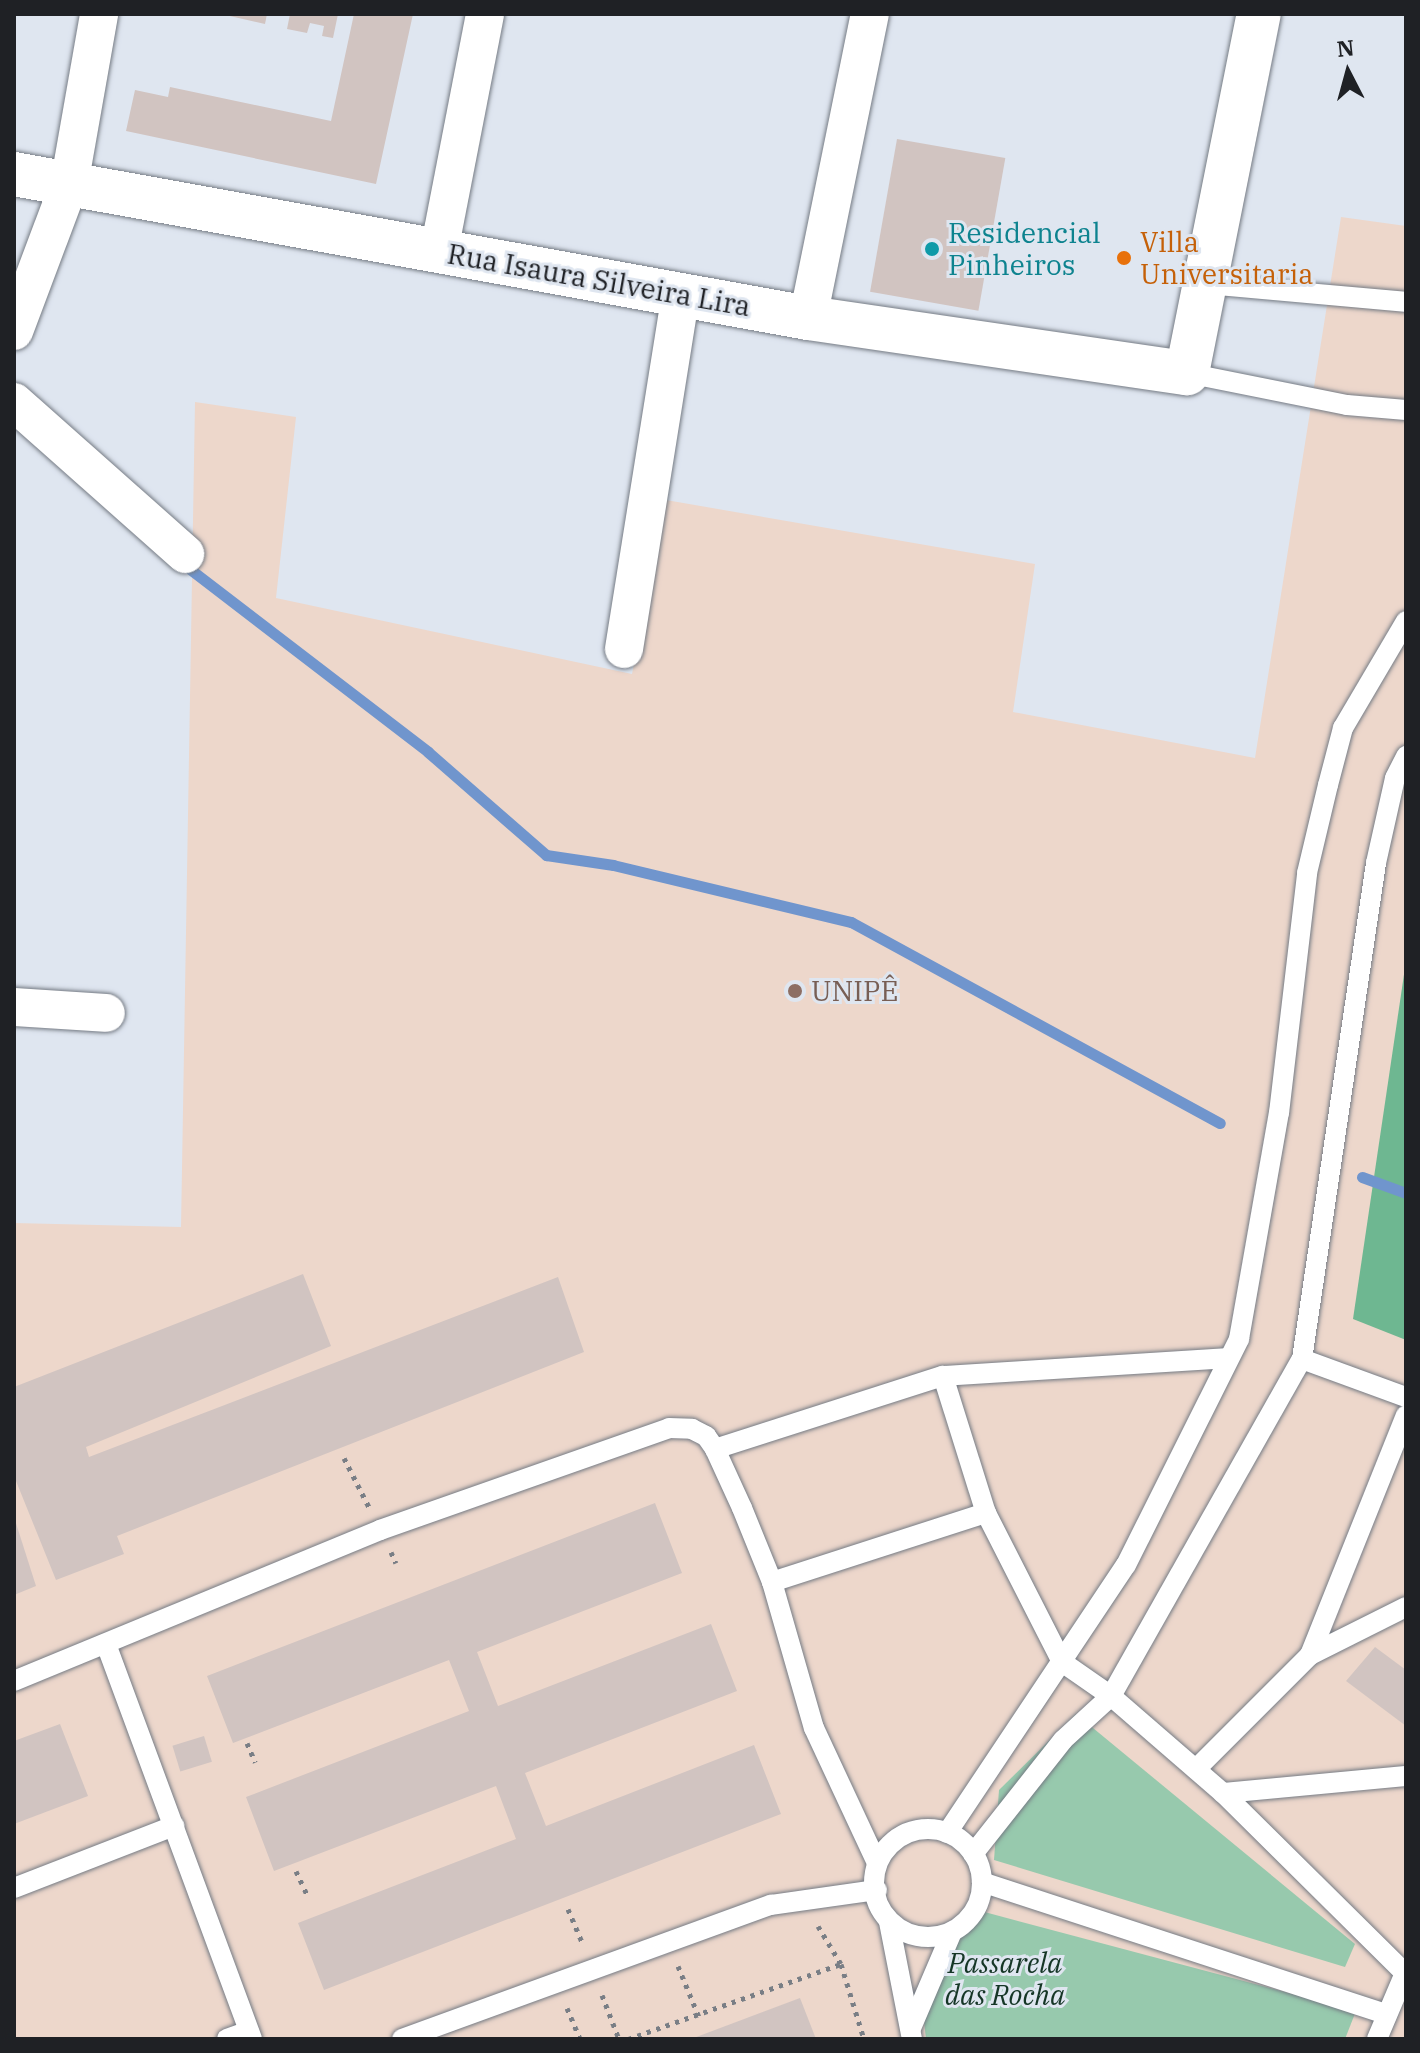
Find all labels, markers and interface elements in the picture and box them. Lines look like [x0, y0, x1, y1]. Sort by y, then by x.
north arrow [1308, 32, 1388, 112]
text: N [1335, 32, 1356, 63]
place label: Residencial Pinheiros [948, 216, 1101, 282]
place label: Villa Universitaria [1140, 225, 1314, 291]
street label: Rua Isaura Silveira Lira [445, 237, 753, 323]
marker: Residencial Pinheiros [923, 240, 941, 258]
marker: Villa Universitaria [1115, 249, 1133, 267]
place label: UNIPÊ [811, 974, 898, 1008]
marker: UNIPÊ [786, 982, 804, 1000]
park label: Passarela das Rocha [945, 1946, 1065, 2012]

